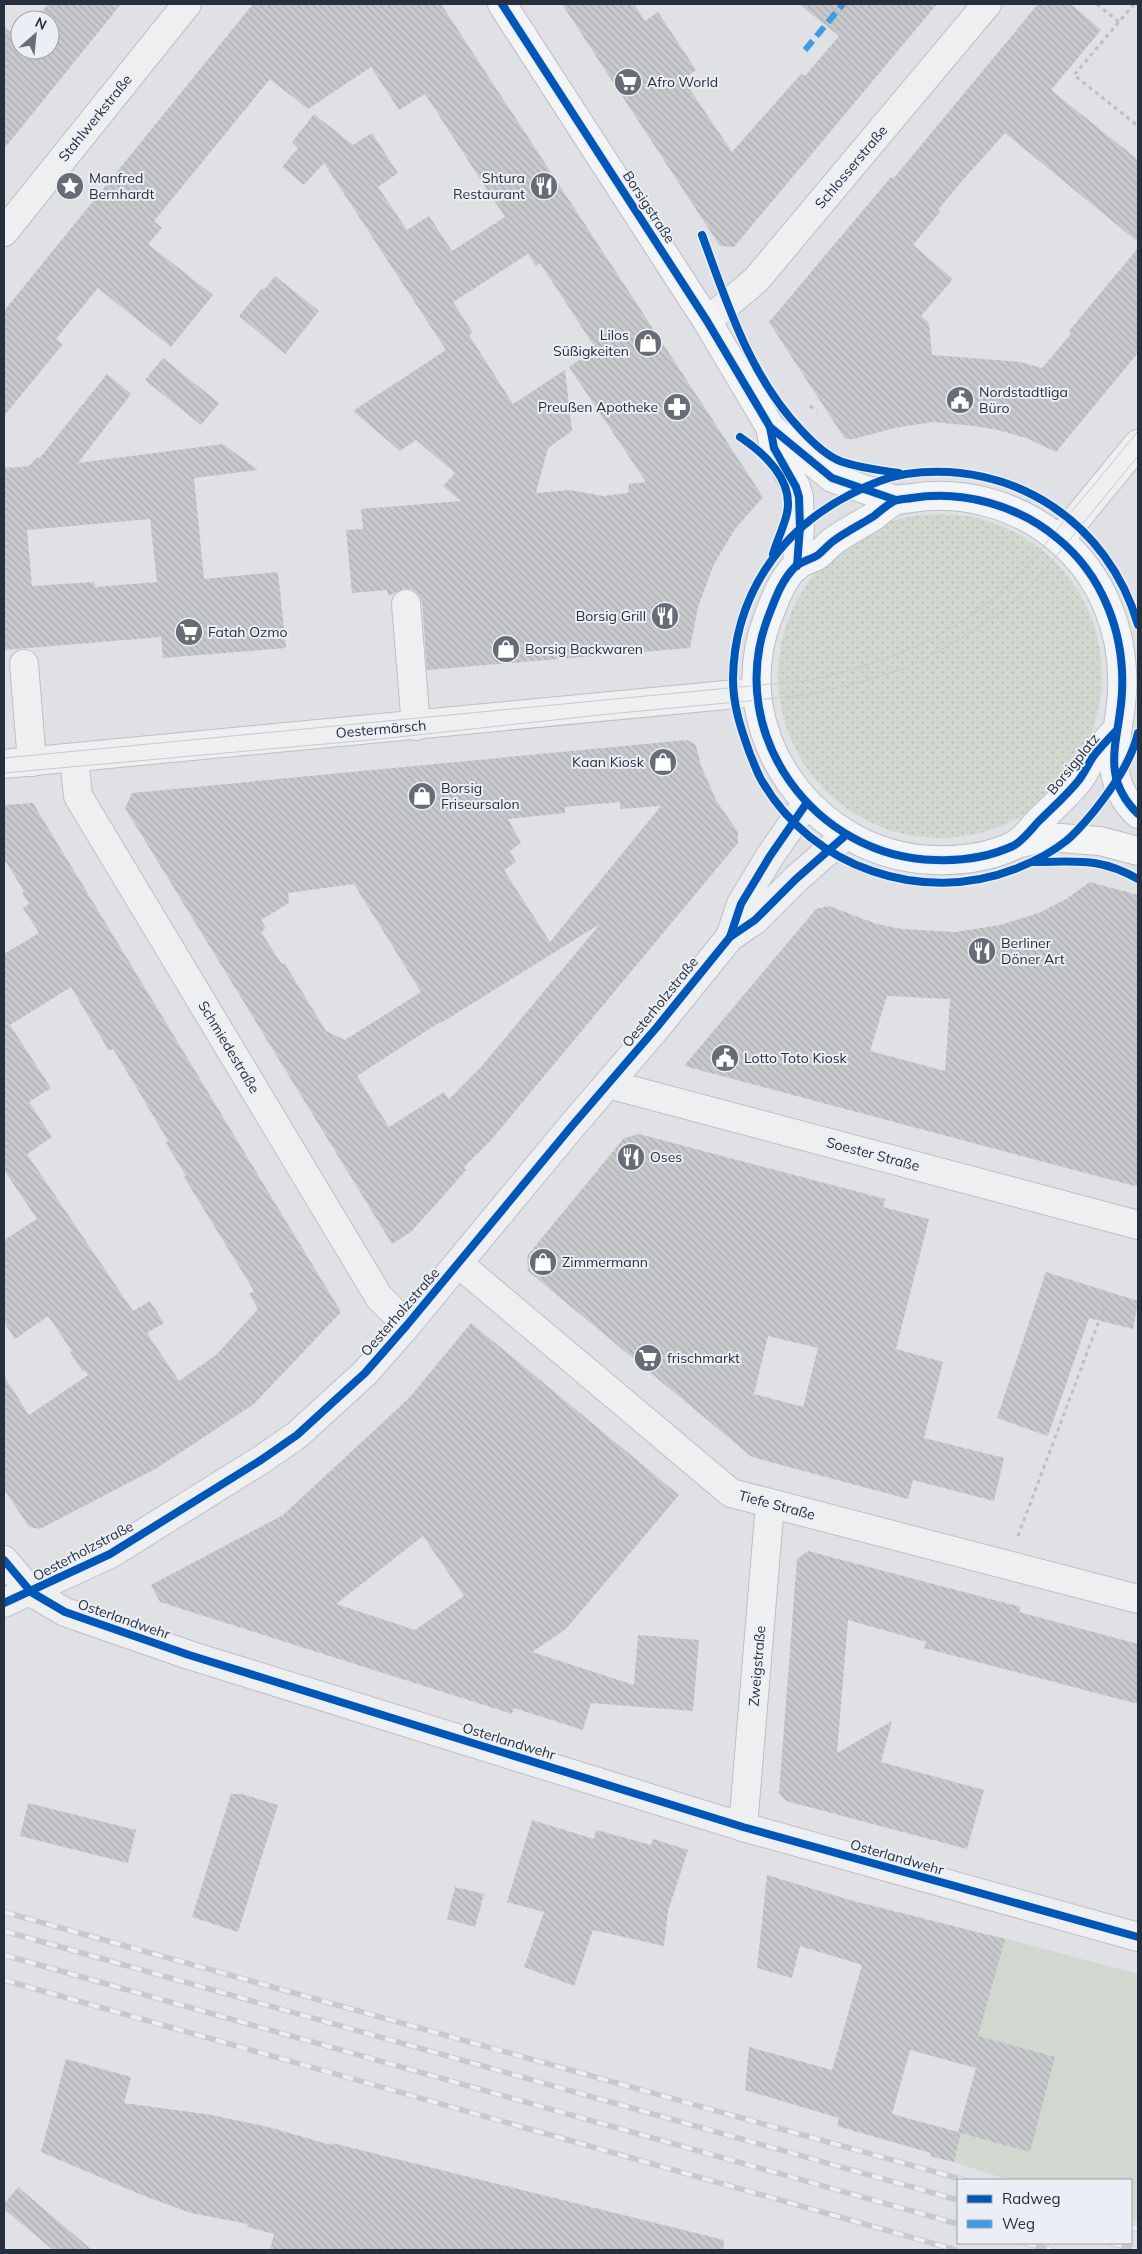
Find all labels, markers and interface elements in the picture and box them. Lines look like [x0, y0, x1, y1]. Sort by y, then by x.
north arrow [10, 10, 60, 60]
text: N [32, 13, 50, 34]
supermarket icon: Afro World [613, 67, 643, 97]
street label: Stahlwerkstraße [54, 71, 136, 165]
place label: Afro World [647, 73, 718, 91]
street label: Schlosserstraße [811, 122, 891, 212]
street label: Borsigstraße [619, 167, 679, 247]
place label: Manfred Bernhardt [89, 169, 154, 203]
place label: Shtura Restaurant [453, 169, 525, 203]
place icon: Manfred Bernhardt [55, 171, 85, 201]
restaurant icon: Shtura Restaurant [529, 171, 559, 201]
place label: Lilos Süßigkeiten [553, 326, 629, 360]
shop icon: Lilos Süßigkeiten [633, 328, 663, 358]
place label: Nordstadtliga Büro [979, 383, 1068, 417]
public building icon: Nordstadtliga Büro [945, 385, 975, 415]
pharmacy icon: Preußen Apotheke [662, 392, 692, 422]
place label: Preußen Apotheke [538, 398, 658, 416]
restaurant icon: Borsig Grill [650, 601, 680, 631]
place label: Borsig Grill [576, 607, 646, 625]
supermarket icon: Fatah Ozmo [174, 617, 204, 647]
place label: Fatah Ozmo [208, 623, 288, 641]
shop icon: Borsig Backwaren [491, 634, 521, 664]
place label: Borsig Backwaren [525, 640, 643, 658]
street label: Oestermärsch [335, 716, 427, 742]
street label: Borsigplatz [1043, 730, 1103, 798]
shop icon: Kaan Kiosk [648, 747, 678, 777]
place label: Kaan Kiosk [572, 753, 645, 771]
place label: Borsig Friseursalon [441, 779, 520, 813]
shop icon: Borsig Friseursalon [407, 781, 437, 811]
place label: Berliner Döner Art [1001, 934, 1065, 968]
restaurant icon: Berliner Döner Art [967, 936, 997, 966]
street label: Oesterholzstraße [618, 953, 702, 1051]
street label: Schmiedestraße [194, 997, 264, 1097]
public building icon: Lotto Toto Kiosk [710, 1043, 740, 1073]
place label: Lotto Toto Kiosk [744, 1049, 848, 1067]
street label: Soester Straße [824, 1133, 922, 1175]
restaurant icon: Oses [616, 1142, 646, 1172]
place label: Oses [650, 1148, 682, 1166]
shop icon: Zimmermann [528, 1247, 558, 1277]
place label: Zimmermann [562, 1253, 648, 1271]
street label: Oesterholzstraße [357, 1264, 443, 1360]
supermarket icon: frischmarkt [633, 1343, 663, 1373]
place label: frischmarkt [667, 1349, 740, 1367]
street label: Tiefe Straße [737, 1486, 817, 1524]
street label: Oesterholzstraße [30, 1517, 136, 1585]
street label: Osterlandwehr [75, 1595, 173, 1644]
street label: Zweigstraße [745, 1625, 769, 1707]
street label: Osterlandwehr [460, 1718, 559, 1764]
street label: Osterlandwehr [848, 1835, 947, 1879]
legend [957, 2179, 1132, 2244]
text: Radweg [1002, 2189, 1060, 2208]
text: Weg [1002, 2214, 1035, 2233]

